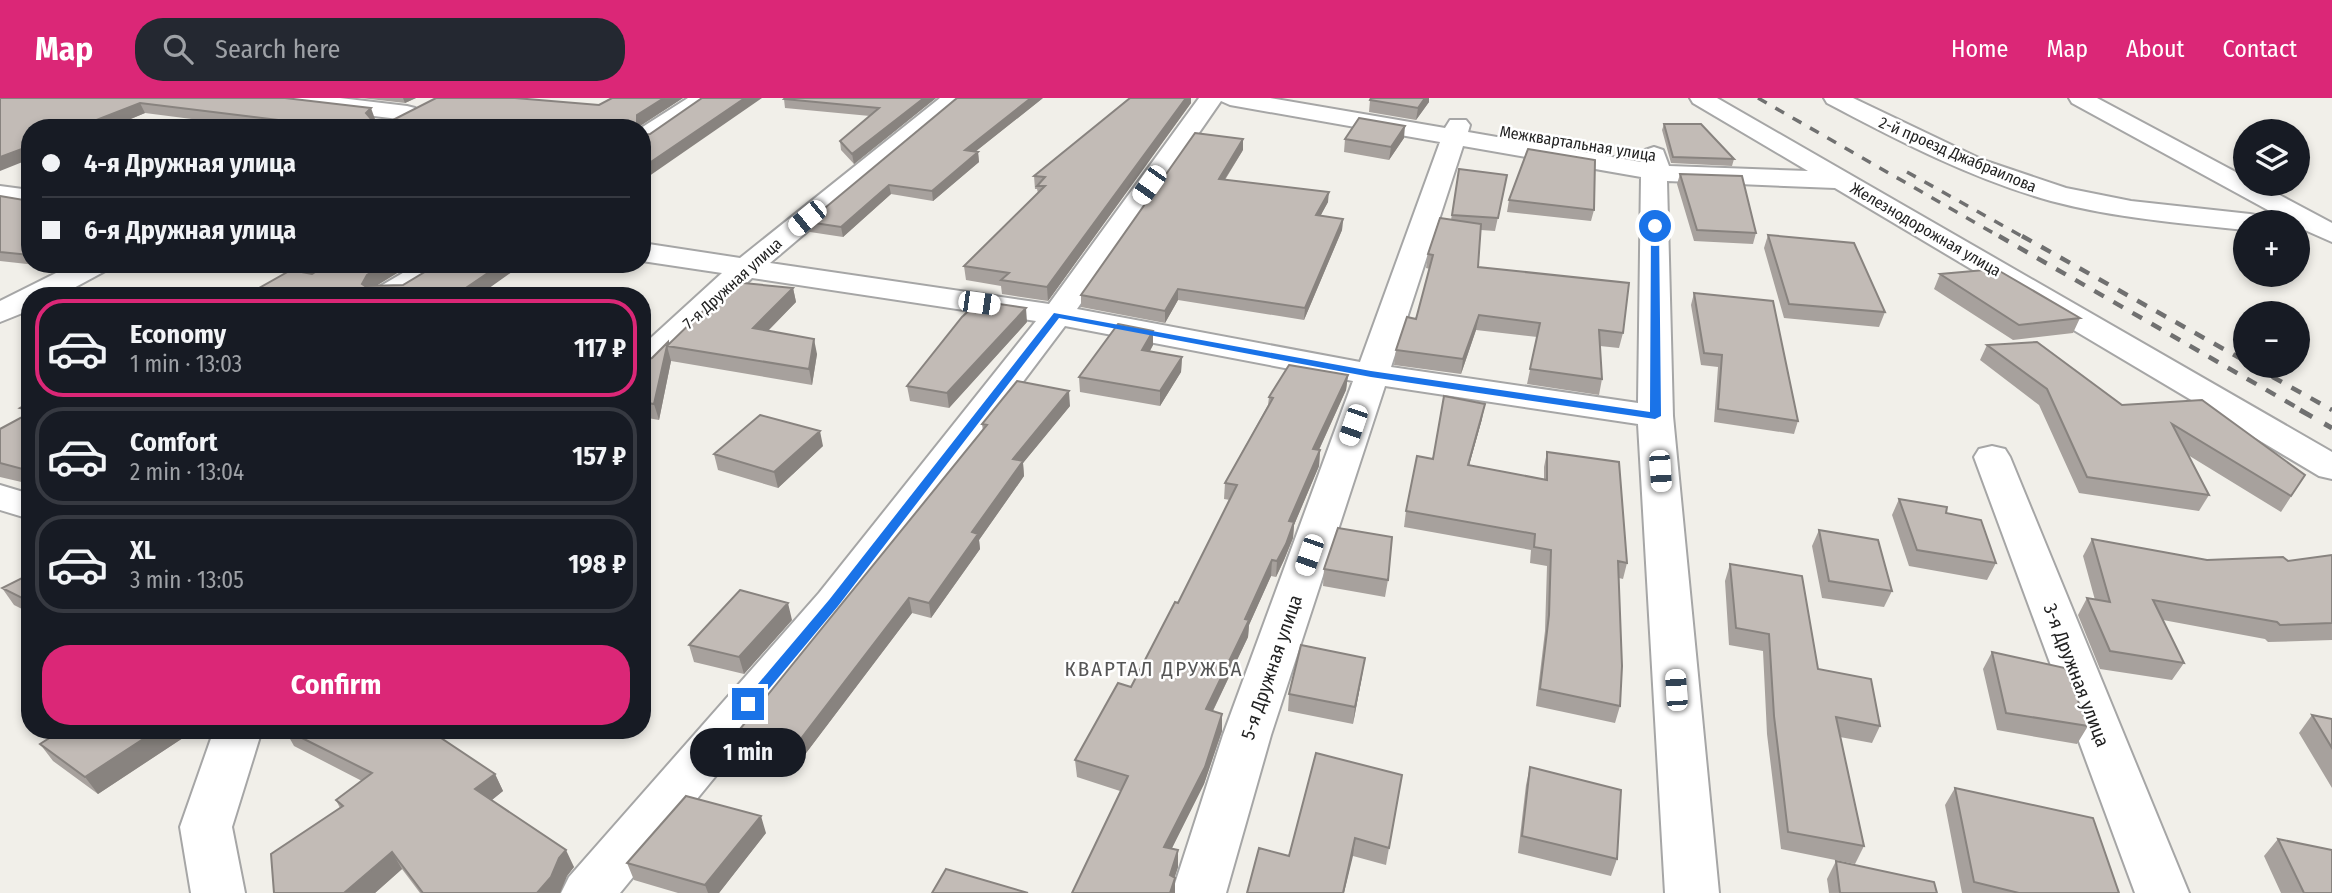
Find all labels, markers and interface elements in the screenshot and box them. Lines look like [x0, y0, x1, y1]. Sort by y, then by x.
search box [135, 18, 625, 81]
text: Map [35, 29, 93, 69]
icon: search [159, 30, 197, 68]
text: Search here [215, 34, 340, 65]
text: Home [1951, 35, 2008, 63]
text: Map [2046, 35, 2088, 63]
text: About [2126, 35, 2184, 63]
text: Contact [2222, 35, 2297, 63]
street label: 2-й проезд Джабраилова [1876, 113, 2040, 196]
map controls [2233, 119, 2310, 378]
button: layers [2233, 119, 2310, 196]
street label: Межквартальная улица [1498, 122, 1658, 165]
text: 4-я Дружная улица [84, 148, 296, 179]
car [1129, 162, 1170, 208]
street label: Железнодорожная улица [1847, 179, 2005, 280]
car [785, 197, 830, 239]
route start [1639, 210, 1671, 242]
button: + [2233, 210, 2310, 287]
text: 6-я Дружная улица [84, 215, 296, 246]
street label: 7-я Дружная улица [679, 234, 786, 333]
car [957, 290, 1002, 316]
button: − [2233, 301, 2310, 378]
icon: car [46, 317, 109, 380]
text: Economy [130, 319, 226, 350]
text: 117 ₽ [574, 333, 626, 364]
text: 1 min · 13:03 [130, 350, 242, 378]
car [1337, 402, 1370, 448]
icon: car [46, 425, 109, 488]
text: Comfort [130, 427, 218, 458]
text: 157 ₽ [572, 441, 626, 472]
car [1649, 449, 1672, 493]
text: 2 min · 13:04 [130, 458, 244, 486]
car [1293, 532, 1326, 578]
icon: car [46, 533, 109, 596]
text: XL [130, 535, 156, 566]
text: 198 ₽ [568, 549, 626, 580]
text: 3 min · 13:05 [130, 566, 244, 594]
street label: 5-я Дружная улица [1236, 592, 1307, 743]
street label: 3-я Дружная улица [2039, 600, 2114, 750]
button: Confirm [42, 645, 630, 725]
district label: КВАРТАЛ ДРУЖБА [1064, 656, 1244, 682]
car [1665, 668, 1688, 712]
route end [732, 688, 764, 720]
callout: 1 min [690, 728, 806, 778]
text: 1 min [723, 738, 773, 766]

